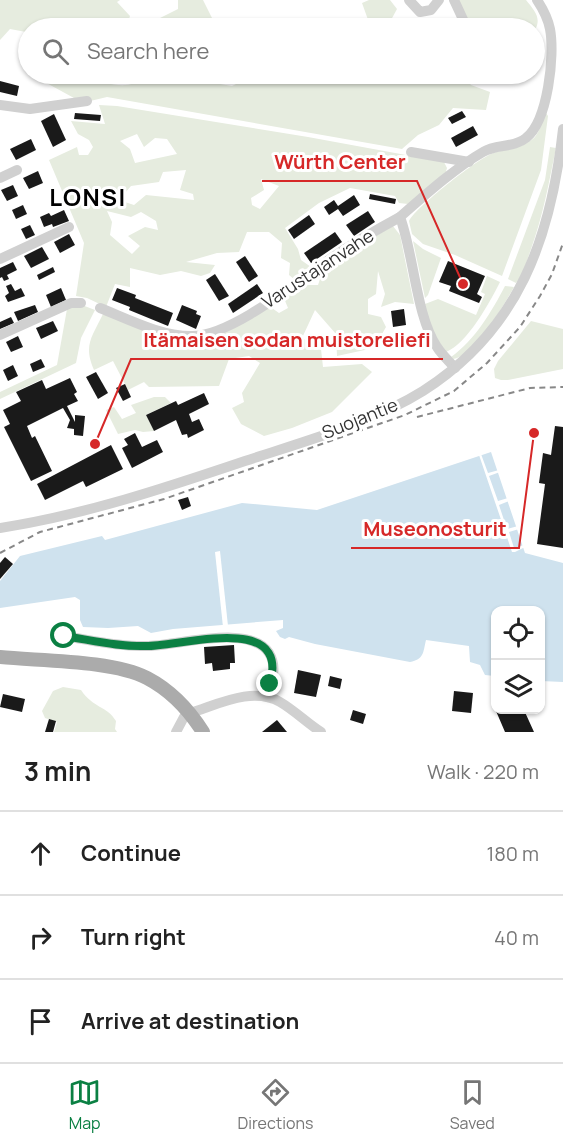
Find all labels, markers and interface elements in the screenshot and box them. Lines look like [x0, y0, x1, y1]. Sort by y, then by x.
search box [18, 18, 545, 84]
icon: search [39, 35, 72, 68]
text: Search here [87, 36, 209, 66]
callout: Würth Center [262, 143, 417, 181]
text: Würth Center [274, 148, 406, 175]
district label: LONSI [49, 180, 127, 213]
street label: Varustajanvahe [257, 223, 378, 313]
callout: Itämaisen sodan muistoreliefi [131, 321, 443, 359]
text: Itämaisen sodan muistoreliefi [143, 326, 431, 353]
street label: Suojantie [318, 392, 401, 444]
callout: Museonosturit [351, 510, 519, 548]
text: Museonosturit [363, 515, 507, 542]
map controls [491, 606, 545, 714]
button: locate [491, 606, 545, 660]
route start [50, 622, 76, 648]
button: layers [491, 660, 545, 714]
route end [256, 670, 282, 696]
text: 3 min [24, 753, 91, 789]
text: Walk · 220 m [427, 758, 539, 785]
icon: ahead [24, 837, 57, 870]
text: Continue [81, 838, 181, 868]
text: 180 m [486, 840, 539, 867]
icon: right [24, 921, 57, 954]
text: Turn right [81, 922, 186, 952]
text: 40 m [494, 924, 539, 951]
icon: arrive [24, 1005, 57, 1038]
text: Arrive at destination [81, 1006, 299, 1036]
tab: Map [68, 1076, 101, 1134]
tab: Directions [238, 1076, 313, 1134]
tab: Saved [450, 1076, 495, 1134]

